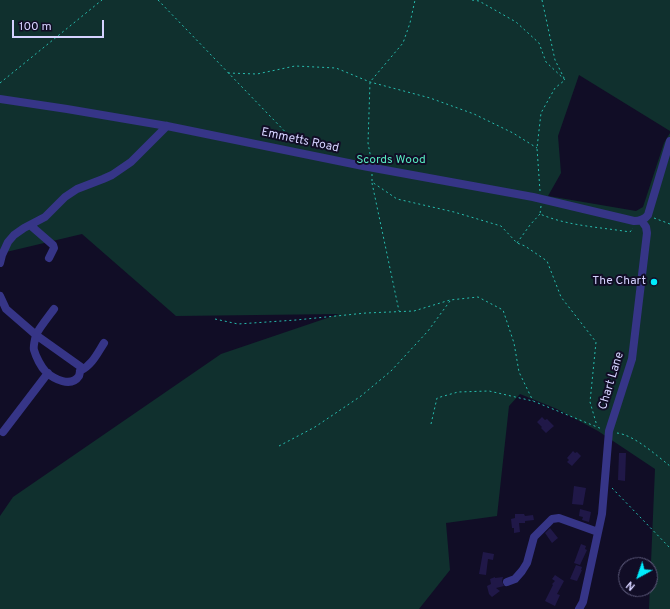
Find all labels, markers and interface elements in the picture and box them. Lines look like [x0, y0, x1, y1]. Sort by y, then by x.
scale bar [14, 12, 106, 38]
text: 100 m [19, 19, 52, 35]
street label: Emmetts Road [260, 126, 340, 156]
park label: Scords Wood [356, 154, 426, 168]
place label: The Chart [592, 275, 646, 289]
marker: The Chart [649, 277, 659, 287]
street label: Chart Lane [596, 350, 628, 412]
north arrow [618, 557, 658, 597]
text: N [623, 578, 638, 593]

